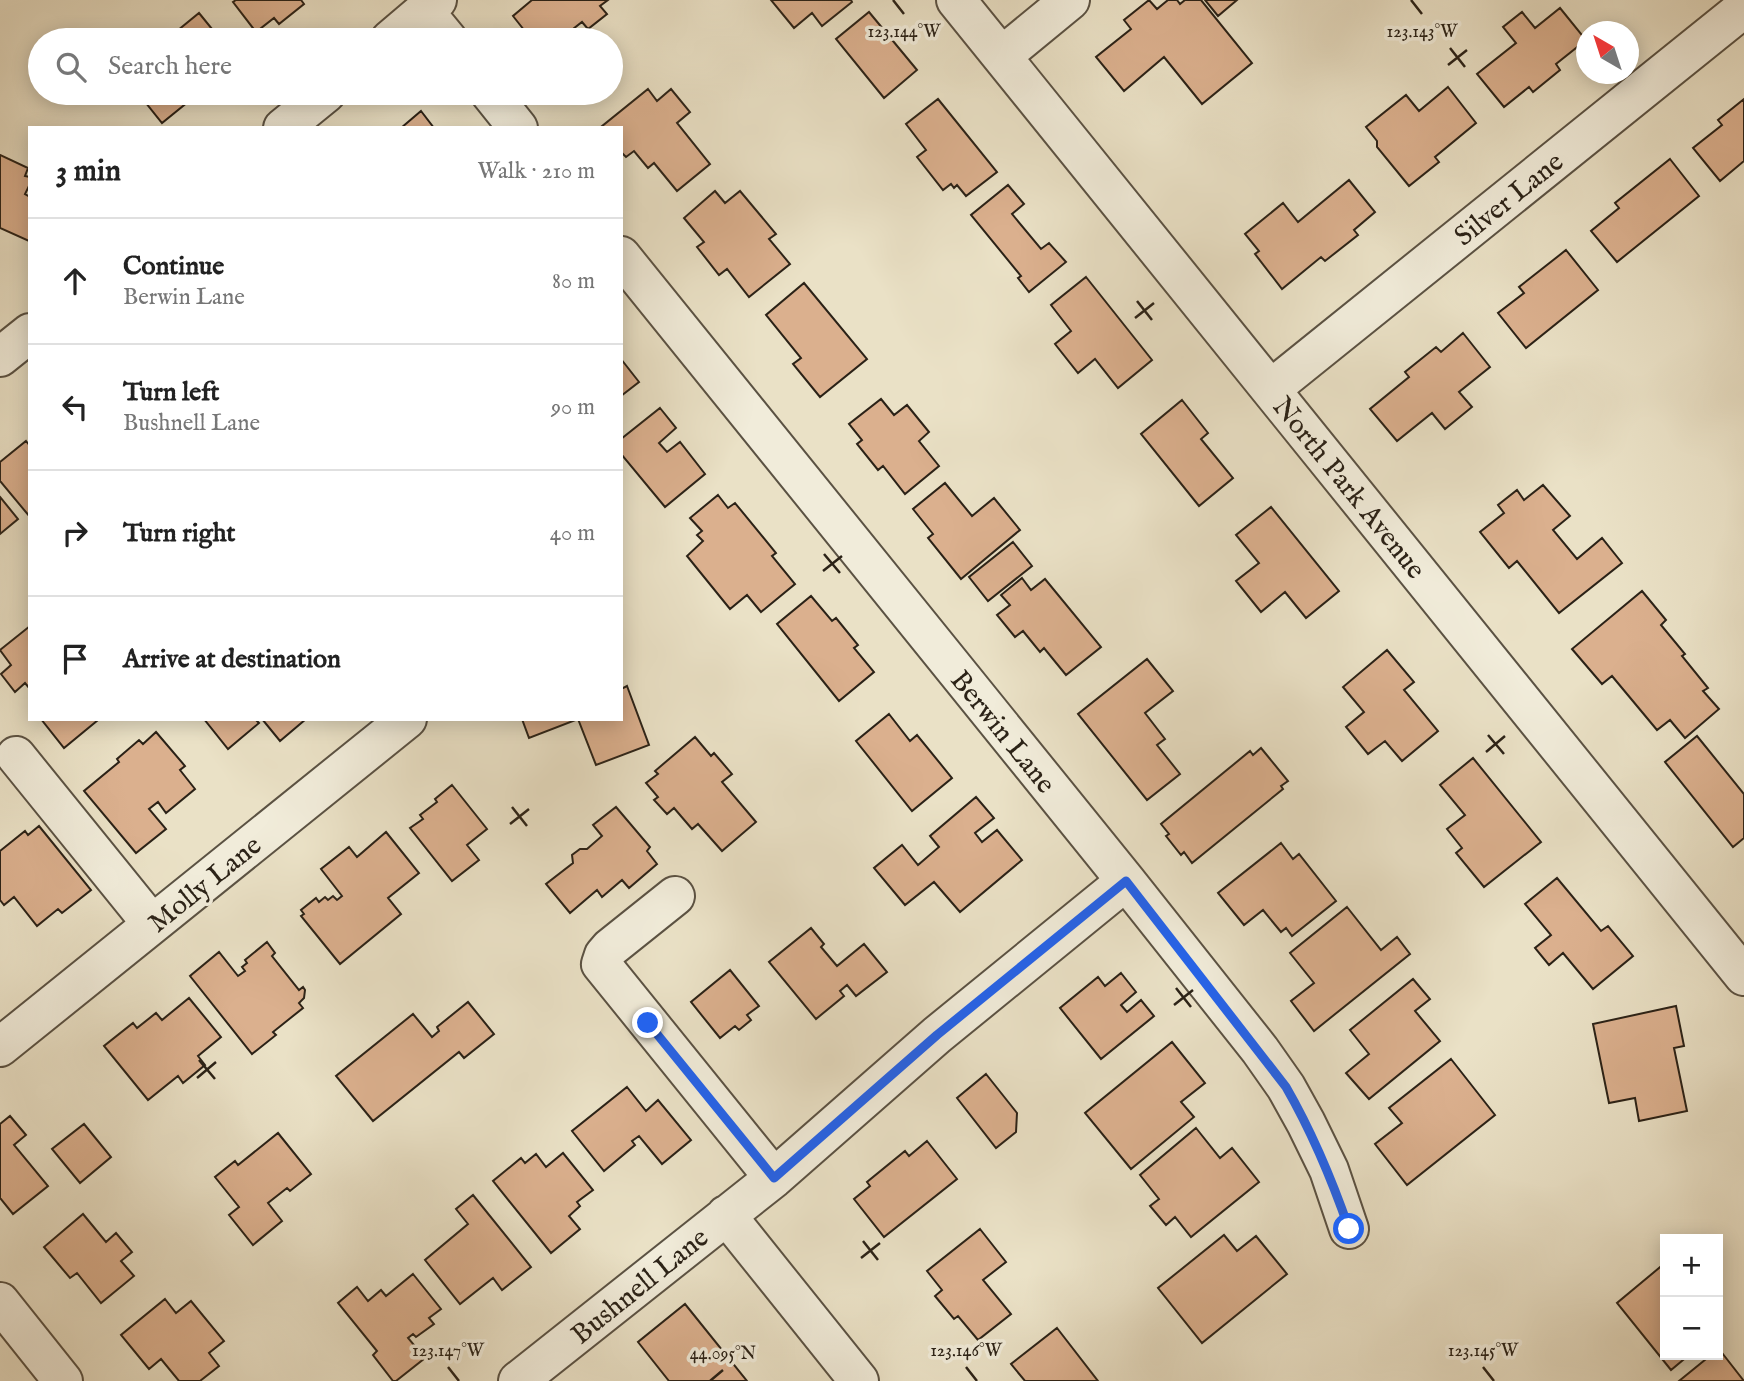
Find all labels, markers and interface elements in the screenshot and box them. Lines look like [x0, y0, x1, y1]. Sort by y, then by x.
text: 123.144°W [868, 21, 941, 44]
text: 123.143°W [1387, 21, 1458, 44]
north arrow [1576, 21, 1639, 84]
search box [28, 28, 623, 105]
icon: search [52, 48, 90, 86]
text: Search here [108, 50, 232, 83]
street label: Silver Lane [1448, 145, 1571, 255]
text: 3 min [56, 153, 121, 191]
text: Walk · 210 m [478, 157, 595, 186]
text: Continue [123, 250, 224, 283]
icon: ahead [56, 262, 94, 300]
text: 80 m [552, 267, 595, 296]
text: Berwin Lane [123, 283, 245, 312]
text: Turn left [123, 376, 220, 409]
icon: left [56, 388, 94, 426]
street label: North Park Avenue [1264, 390, 1432, 587]
text: 90 m [551, 393, 595, 422]
text: Bushnell Lane [123, 409, 260, 438]
icon: right [56, 514, 94, 552]
text: Turn right [123, 517, 236, 550]
text: 40 m [550, 519, 595, 548]
icon: arrive [56, 640, 94, 678]
text: Arrive at destination [123, 643, 341, 676]
street label: Berwin Lane [942, 664, 1062, 801]
street label: Molly Lane [142, 829, 269, 941]
route end [632, 1007, 663, 1038]
route start [1333, 1213, 1364, 1244]
street label: Bushnell Lane [565, 1221, 717, 1353]
map controls [1660, 1234, 1723, 1360]
button: + [1660, 1234, 1723, 1297]
button: − [1660, 1297, 1723, 1360]
text: 123.147°W [412, 1340, 485, 1363]
text: 123.146°W [930, 1340, 1003, 1363]
text: 123.145°W [1448, 1340, 1519, 1363]
text: 44.095°N [690, 1343, 757, 1366]

